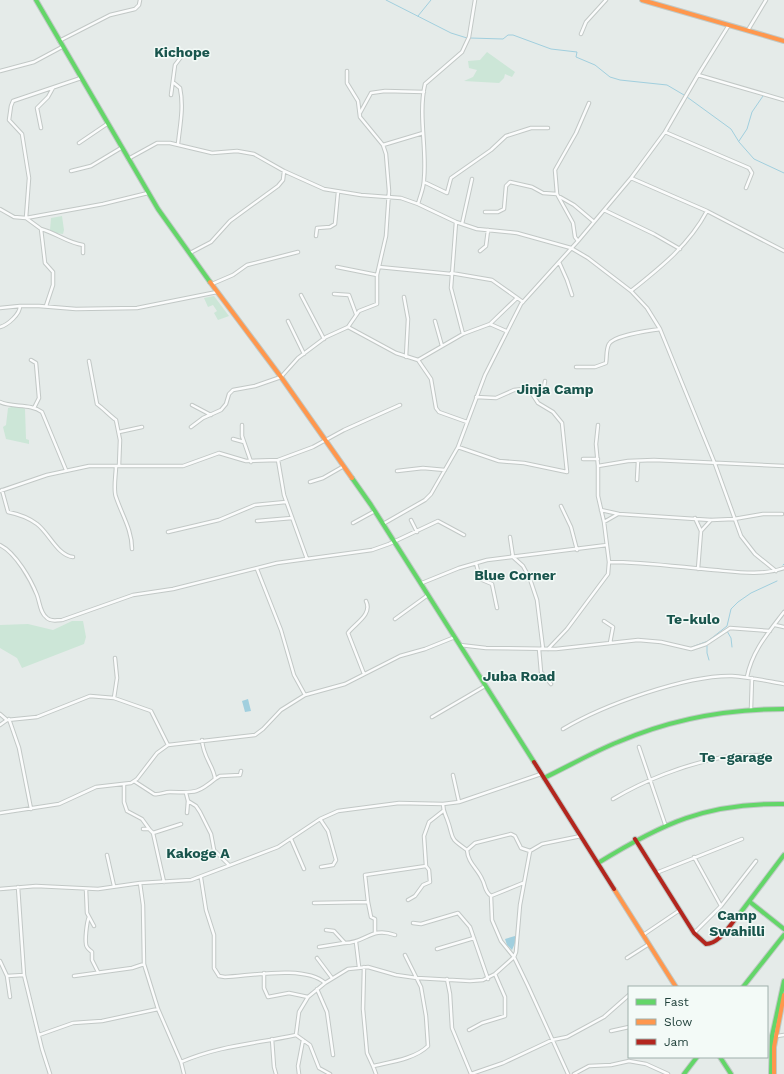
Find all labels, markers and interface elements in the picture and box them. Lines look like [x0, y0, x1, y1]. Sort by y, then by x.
district label: Kichope [154, 44, 210, 60]
district label: Jinja Camp [516, 381, 594, 397]
district label: Blue Corner [474, 567, 556, 583]
district label: Te-kulo [666, 611, 720, 627]
district label: Juba Road [483, 668, 555, 684]
district label: Te -garage [699, 749, 773, 765]
district label: Kakoge A [166, 845, 230, 861]
district label: Camp Swahilli [709, 907, 765, 939]
legend [628, 986, 768, 1058]
text: Fast [664, 995, 689, 1009]
text: Slow [664, 1015, 692, 1029]
text: Jam [664, 1035, 689, 1049]

